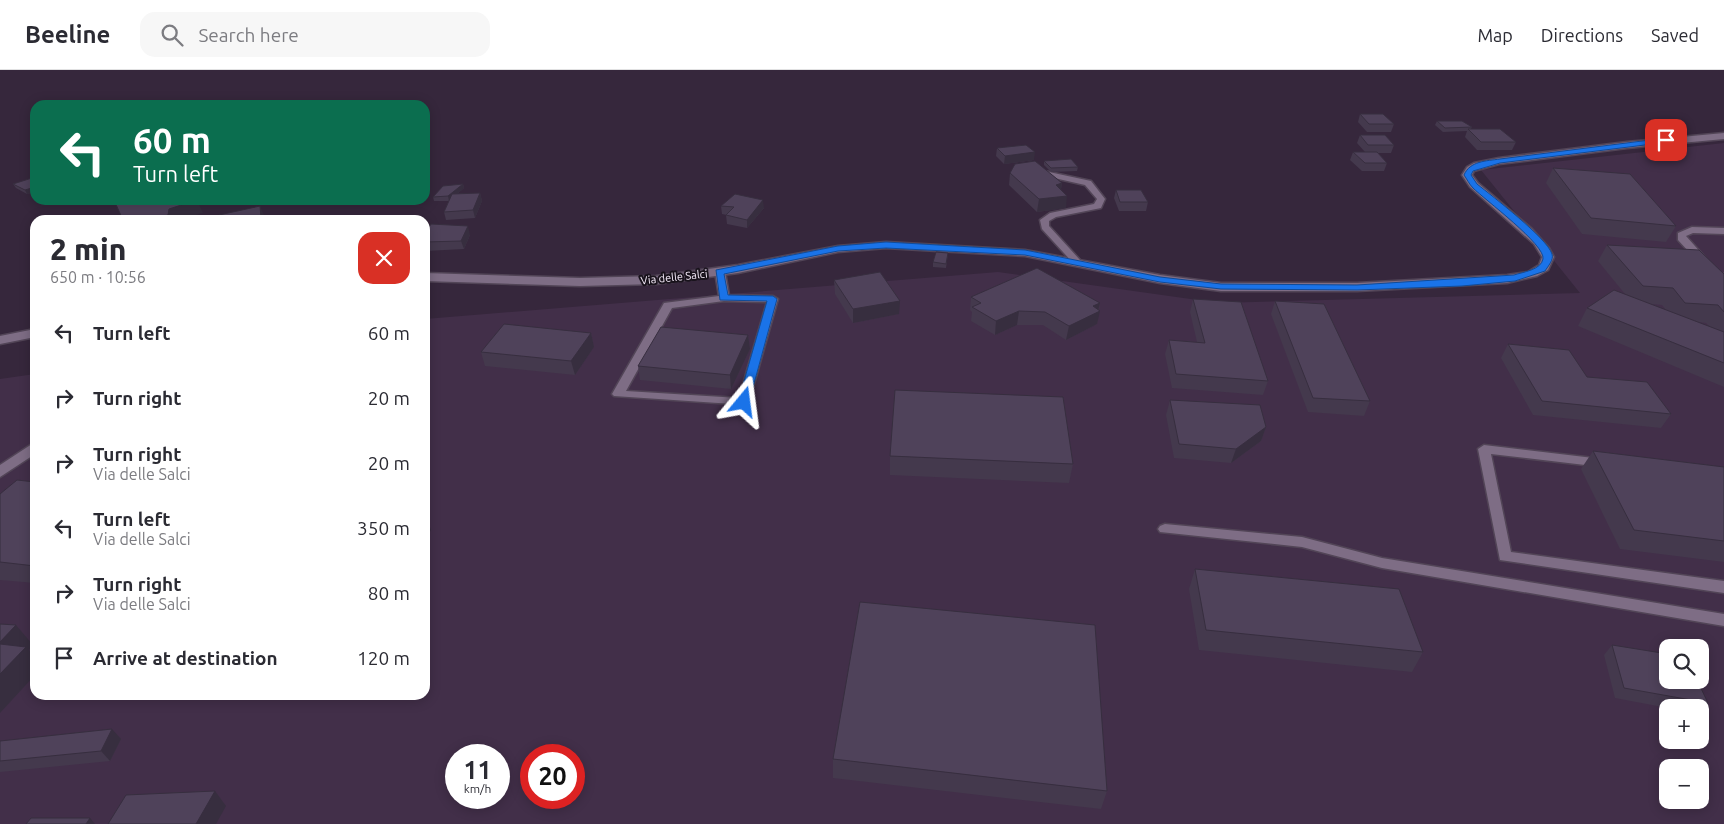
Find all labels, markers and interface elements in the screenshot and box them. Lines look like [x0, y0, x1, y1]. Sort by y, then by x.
search box [140, 12, 490, 57]
text: Beeline [25, 21, 110, 48]
icon: search [158, 21, 186, 49]
text: Search here [198, 24, 299, 46]
text: Map [1477, 25, 1513, 45]
text: Directions [1541, 25, 1623, 45]
text: Saved [1651, 25, 1699, 45]
pin [1645, 119, 1687, 161]
icon: left [50, 120, 115, 185]
text: 60 m [133, 120, 211, 160]
icon: arrive [1652, 126, 1680, 154]
text: Turn left [133, 161, 218, 186]
text: 2 min [50, 232, 126, 266]
button: close [358, 232, 410, 284]
text: 650 m · 10:56 [50, 268, 146, 286]
street label: Via delle Salci [640, 268, 708, 286]
icon: left [50, 319, 78, 347]
text: Turn left [93, 322, 171, 344]
text: 60 m [368, 322, 410, 344]
position arrow [717, 375, 769, 427]
icon: right [50, 384, 78, 412]
text: Turn right [93, 387, 181, 409]
text: 20 m [368, 387, 410, 409]
text: Turn right [93, 443, 181, 465]
icon: right [50, 449, 78, 477]
text: 20 m [368, 452, 410, 474]
text: Via delle Salci [93, 465, 191, 483]
text: Turn left [93, 508, 171, 530]
icon: left [50, 514, 78, 542]
text: 350 m [357, 517, 410, 539]
text: Via delle Salci [93, 530, 191, 548]
text: Turn right [93, 573, 181, 595]
icon: right [50, 579, 78, 607]
text: 80 m [368, 582, 410, 604]
text: Via delle Salci [93, 595, 191, 613]
map controls [1659, 639, 1709, 809]
button: search [1659, 639, 1709, 689]
icon: arrive [50, 644, 78, 672]
text: Arrive at destination [93, 647, 278, 669]
text: 120 m [357, 647, 410, 669]
button: + [1659, 699, 1709, 749]
speed limit sign: 20 [520, 744, 585, 809]
text: 11 [463, 756, 492, 784]
button: − [1659, 759, 1709, 809]
text: km/h [464, 782, 491, 795]

